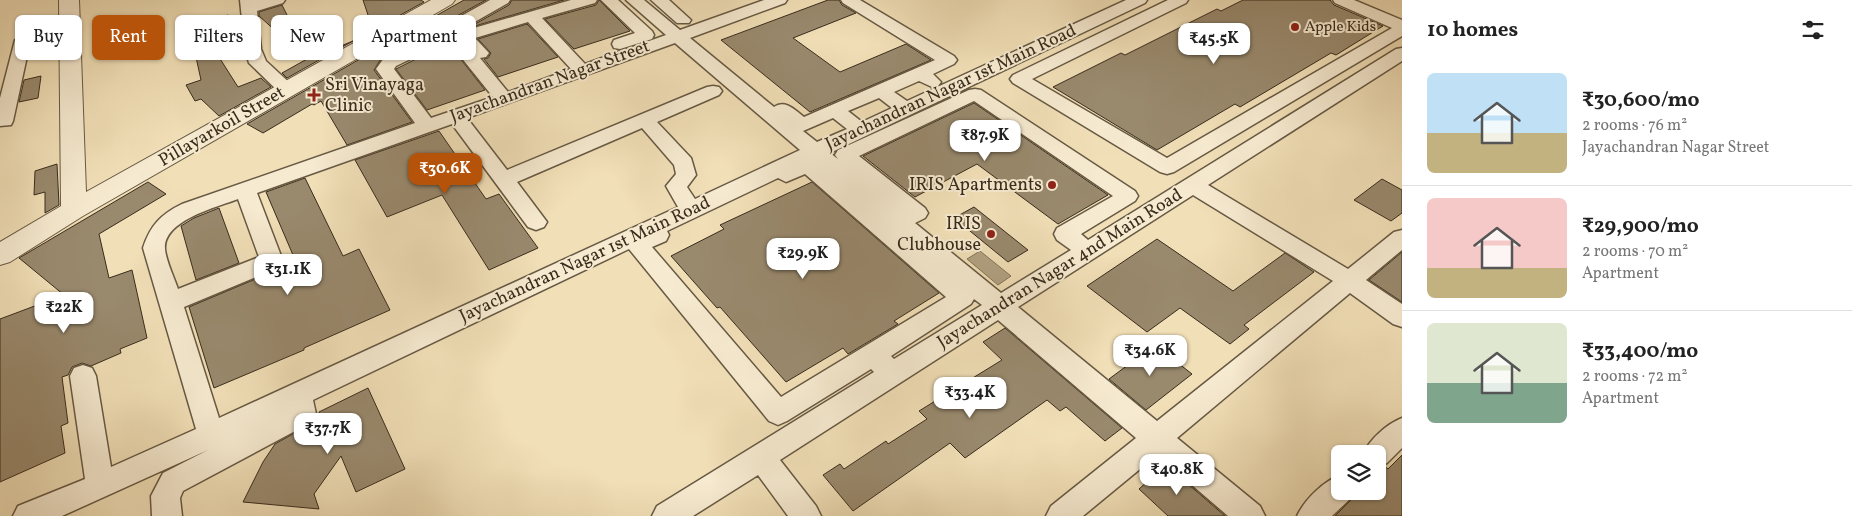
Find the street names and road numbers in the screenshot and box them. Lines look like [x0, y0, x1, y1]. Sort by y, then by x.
street label: Jayachandran Nagar 1st Main Road [821, 19, 1081, 157]
street label: Jayachandran Nagar Street [447, 34, 653, 130]
street label: Pillayarkoil Street [154, 81, 290, 173]
street label: Jayachandran Nagar 4nd Main Road [932, 183, 1188, 355]
street label: Jayachandran Nagar 1st Main Road [455, 191, 715, 329]

